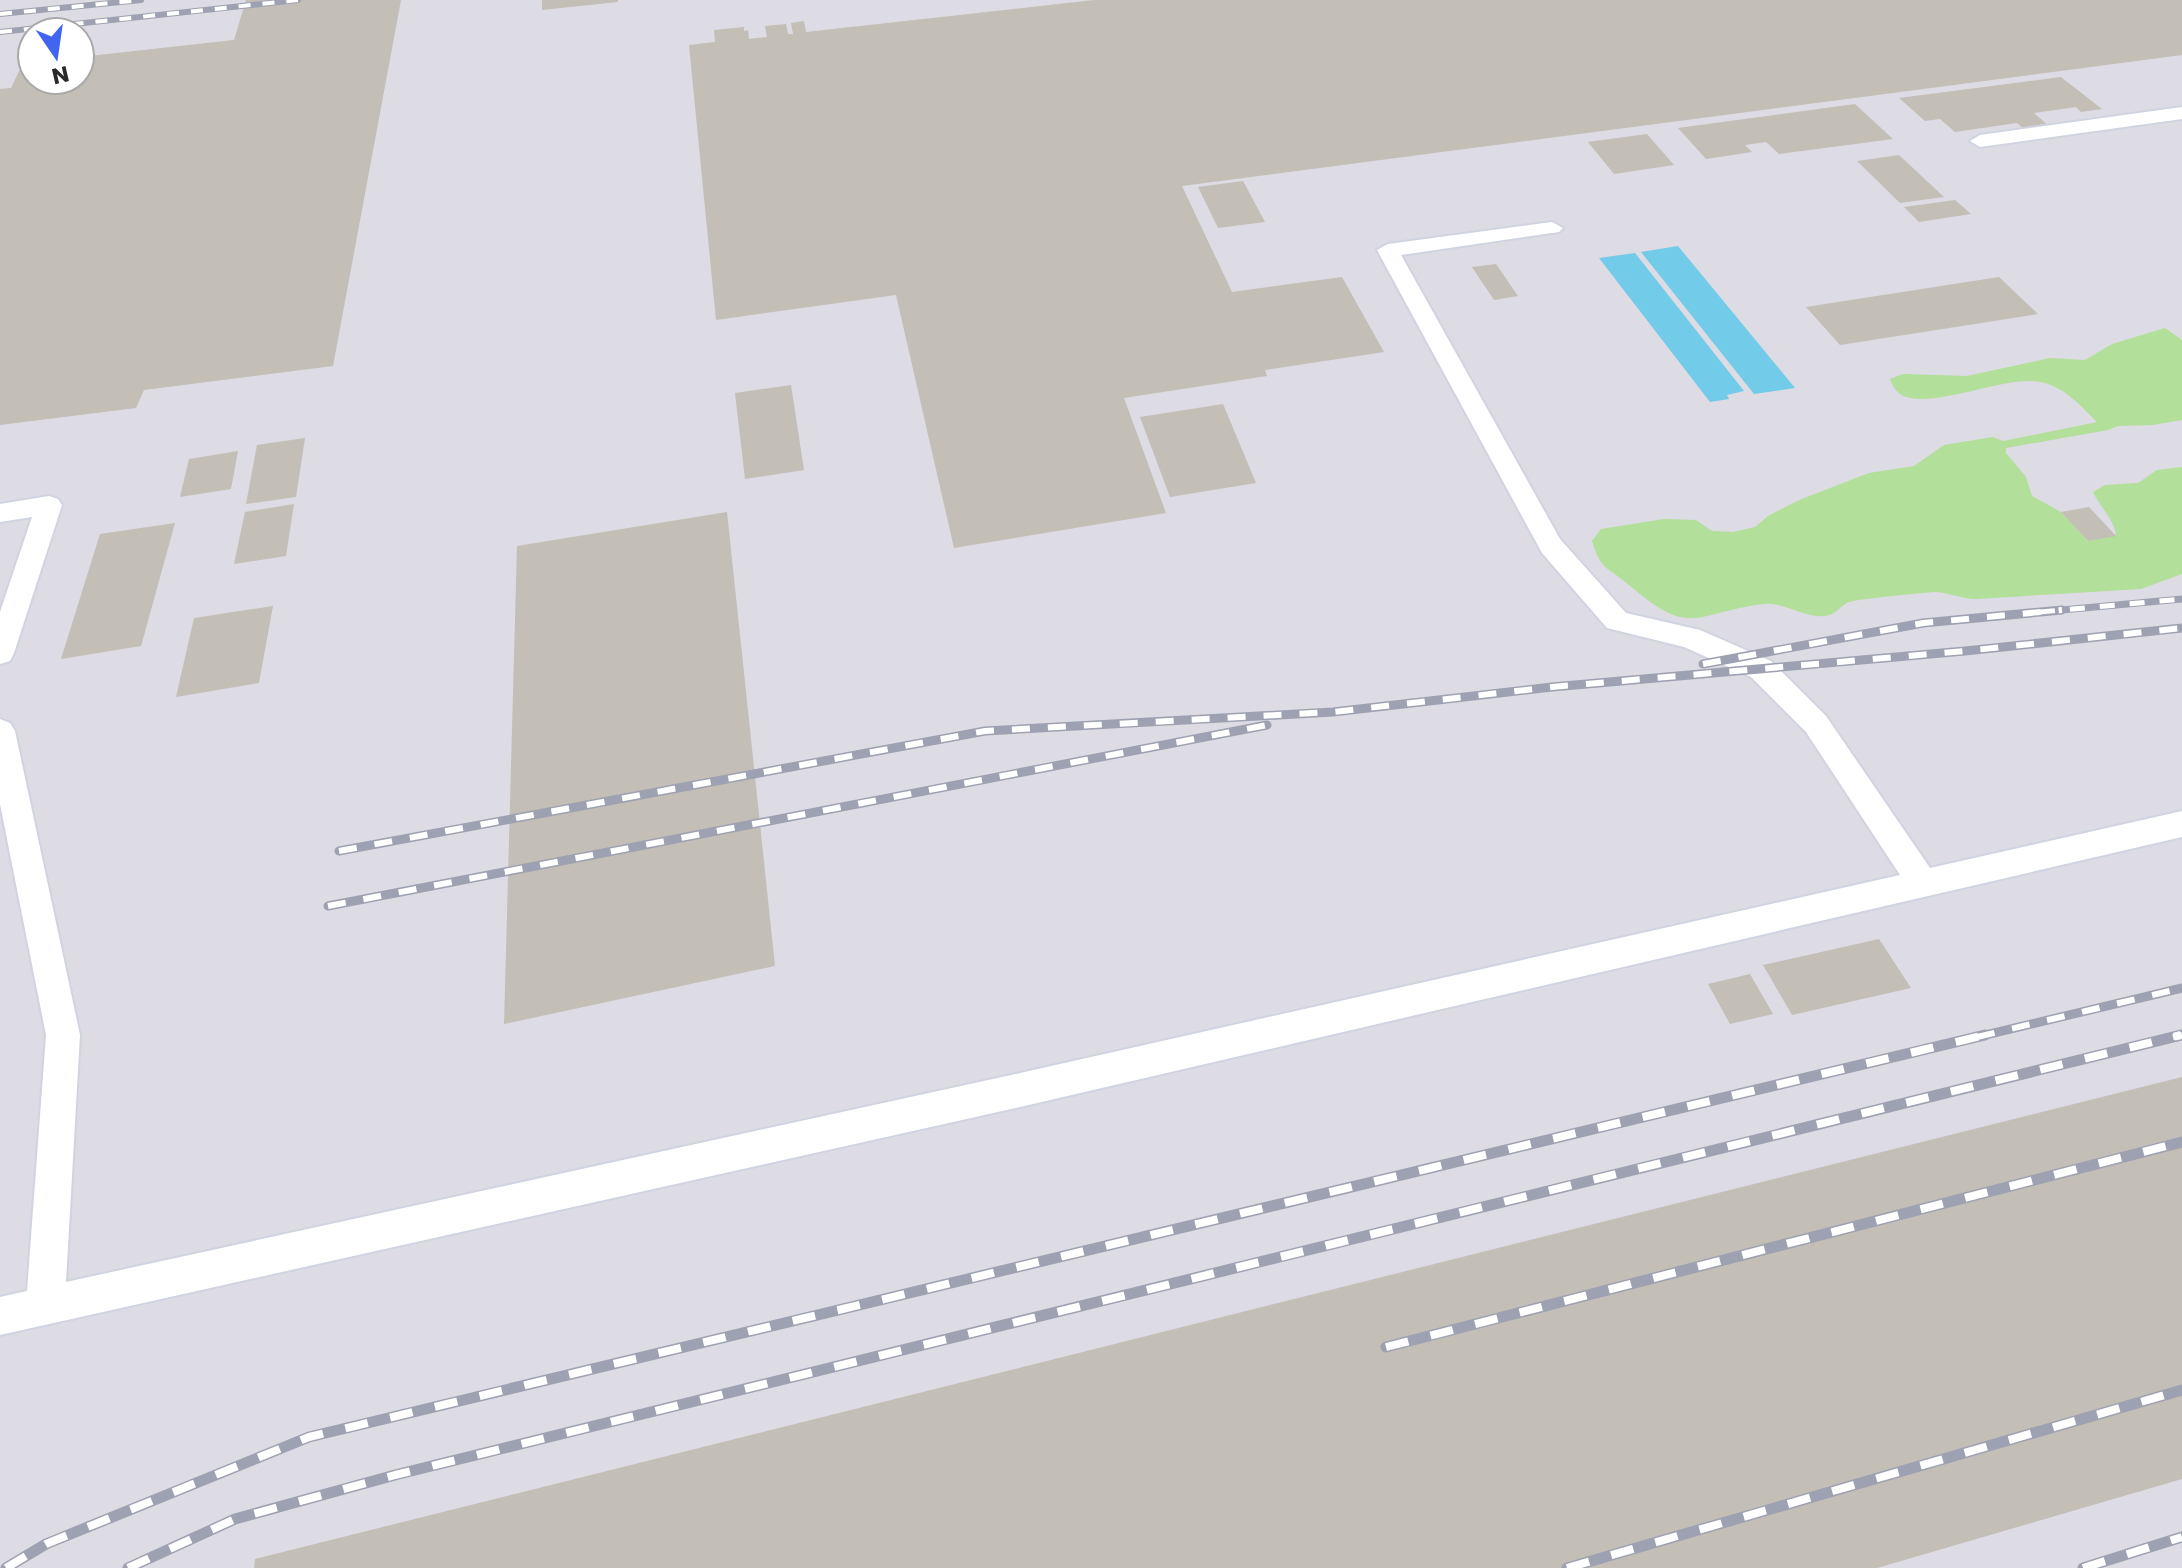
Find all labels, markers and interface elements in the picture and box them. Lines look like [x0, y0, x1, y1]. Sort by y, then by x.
north arrow [16, 16, 96, 96]
text: N [49, 58, 72, 92]

